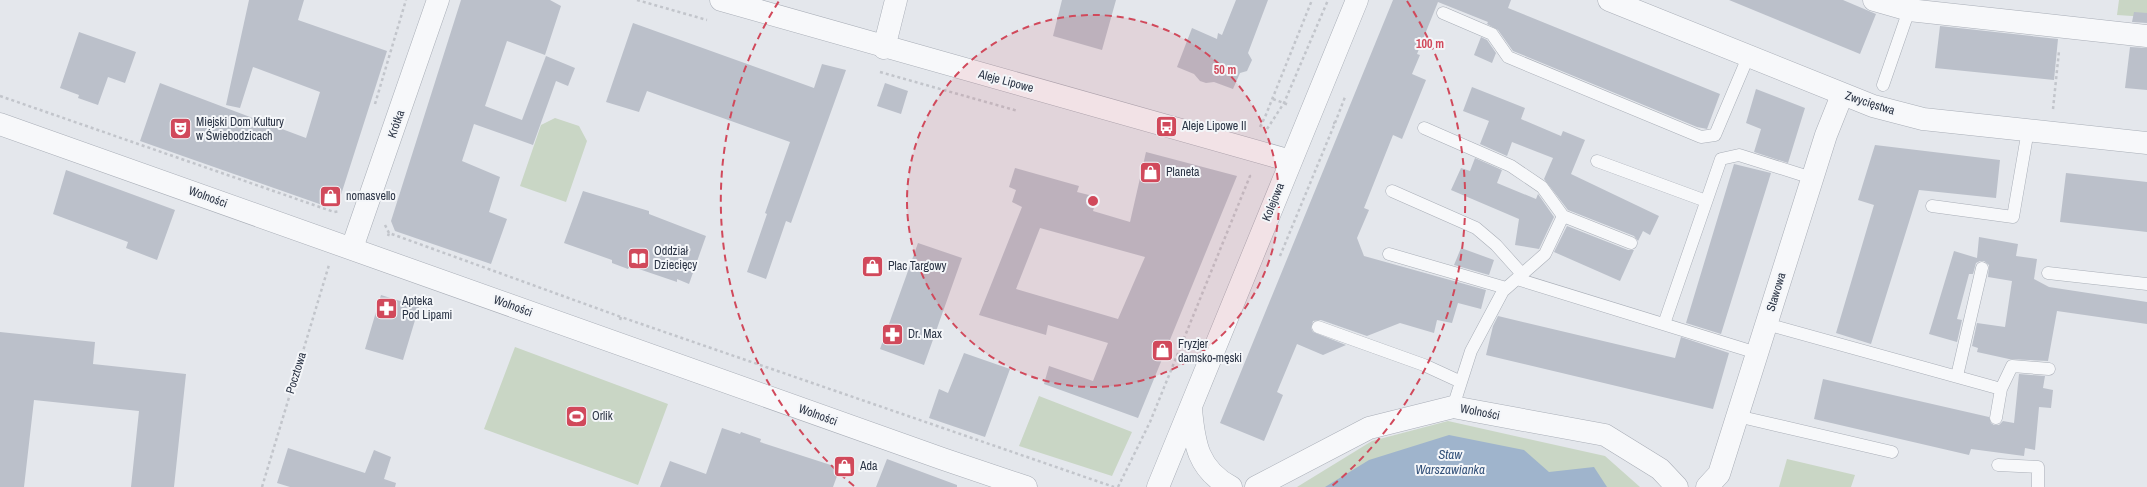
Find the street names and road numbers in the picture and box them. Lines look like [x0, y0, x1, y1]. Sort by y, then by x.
street label: Aleje Lipowe [976, 66, 1035, 96]
street label: Zwycięstwa [1843, 87, 1897, 119]
street label: Krótka [384, 107, 408, 140]
street label: Kolejowa [1258, 180, 1288, 224]
street label: Wolności [186, 183, 230, 211]
street label: Stawowa [1763, 270, 1790, 313]
street label: Wolności [491, 292, 535, 320]
street label: Pocztowa [282, 350, 310, 396]
street label: Wolności [1459, 400, 1501, 424]
street label: Wolności [796, 401, 840, 429]

